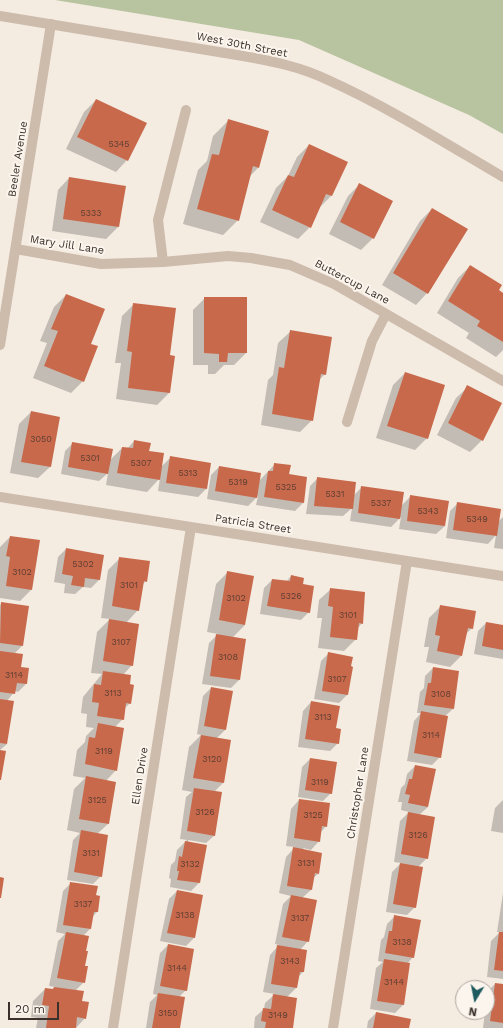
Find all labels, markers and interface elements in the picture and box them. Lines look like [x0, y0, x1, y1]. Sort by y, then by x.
street label: West 30th Street [195, 30, 289, 60]
street label: Beeler Avenue [5, 120, 31, 198]
house number: 5345 [108, 139, 130, 149]
house number: 5333 [81, 208, 101, 218]
street label: Mary Jill Lane [29, 233, 105, 257]
street label: Buttercup Lane [312, 257, 392, 307]
house number: 3050 [30, 434, 52, 444]
house number: 5301 [80, 453, 100, 463]
house number: 5307 [131, 458, 151, 468]
house number: 5313 [178, 468, 198, 478]
house number: 5319 [228, 477, 248, 487]
house number: 5325 [276, 482, 296, 492]
house number: 5331 [325, 489, 345, 499]
house number: 5337 [371, 498, 391, 508]
house number: 5343 [417, 506, 439, 516]
street label: Patricia Street [214, 511, 292, 537]
house number: 5349 [466, 514, 488, 524]
house number: 5302 [72, 559, 94, 569]
house number: 3102 [12, 567, 32, 577]
house number: 3101 [120, 580, 138, 590]
house number: 5326 [280, 591, 302, 601]
house number: 3102 [226, 593, 246, 603]
house number: 3101 [339, 610, 357, 620]
house number: 3107 [111, 637, 131, 647]
house number: 3108 [218, 652, 238, 662]
house number: 3114 [5, 670, 23, 680]
house number: 3107 [327, 674, 347, 684]
house number: 3113 [104, 688, 122, 698]
house number: 3108 [431, 689, 451, 699]
house number: 3113 [314, 712, 332, 722]
house number: 3114 [422, 730, 440, 740]
house number: 3119 [95, 746, 113, 756]
street label: Ellen Drive [129, 746, 151, 806]
street label: Christopher Lane [344, 746, 372, 840]
house number: 3120 [202, 754, 222, 764]
house number: 3119 [311, 777, 329, 787]
house number: 3125 [87, 795, 107, 805]
house number: 3126 [195, 807, 215, 817]
house number: 3125 [303, 810, 323, 820]
house number: 3126 [408, 830, 428, 840]
house number: 3131 [82, 848, 100, 858]
house number: 3131 [297, 858, 315, 868]
house number: 3132 [180, 859, 200, 869]
house number: 3137 [74, 899, 92, 909]
house number: 3138 [175, 910, 195, 920]
house number: 3137 [291, 913, 309, 923]
house number: 3138 [392, 937, 412, 947]
house number: 3143 [280, 956, 300, 966]
house number: 3144 [167, 963, 187, 973]
house number: 3144 [384, 977, 404, 987]
north arrow [455, 980, 495, 1020]
scale bar [10, 994, 61, 1020]
text: 20 m [15, 1002, 45, 1016]
text: N [468, 1004, 478, 1018]
house number: 3150 [158, 1008, 178, 1018]
house number: 3149 [268, 1010, 288, 1020]

